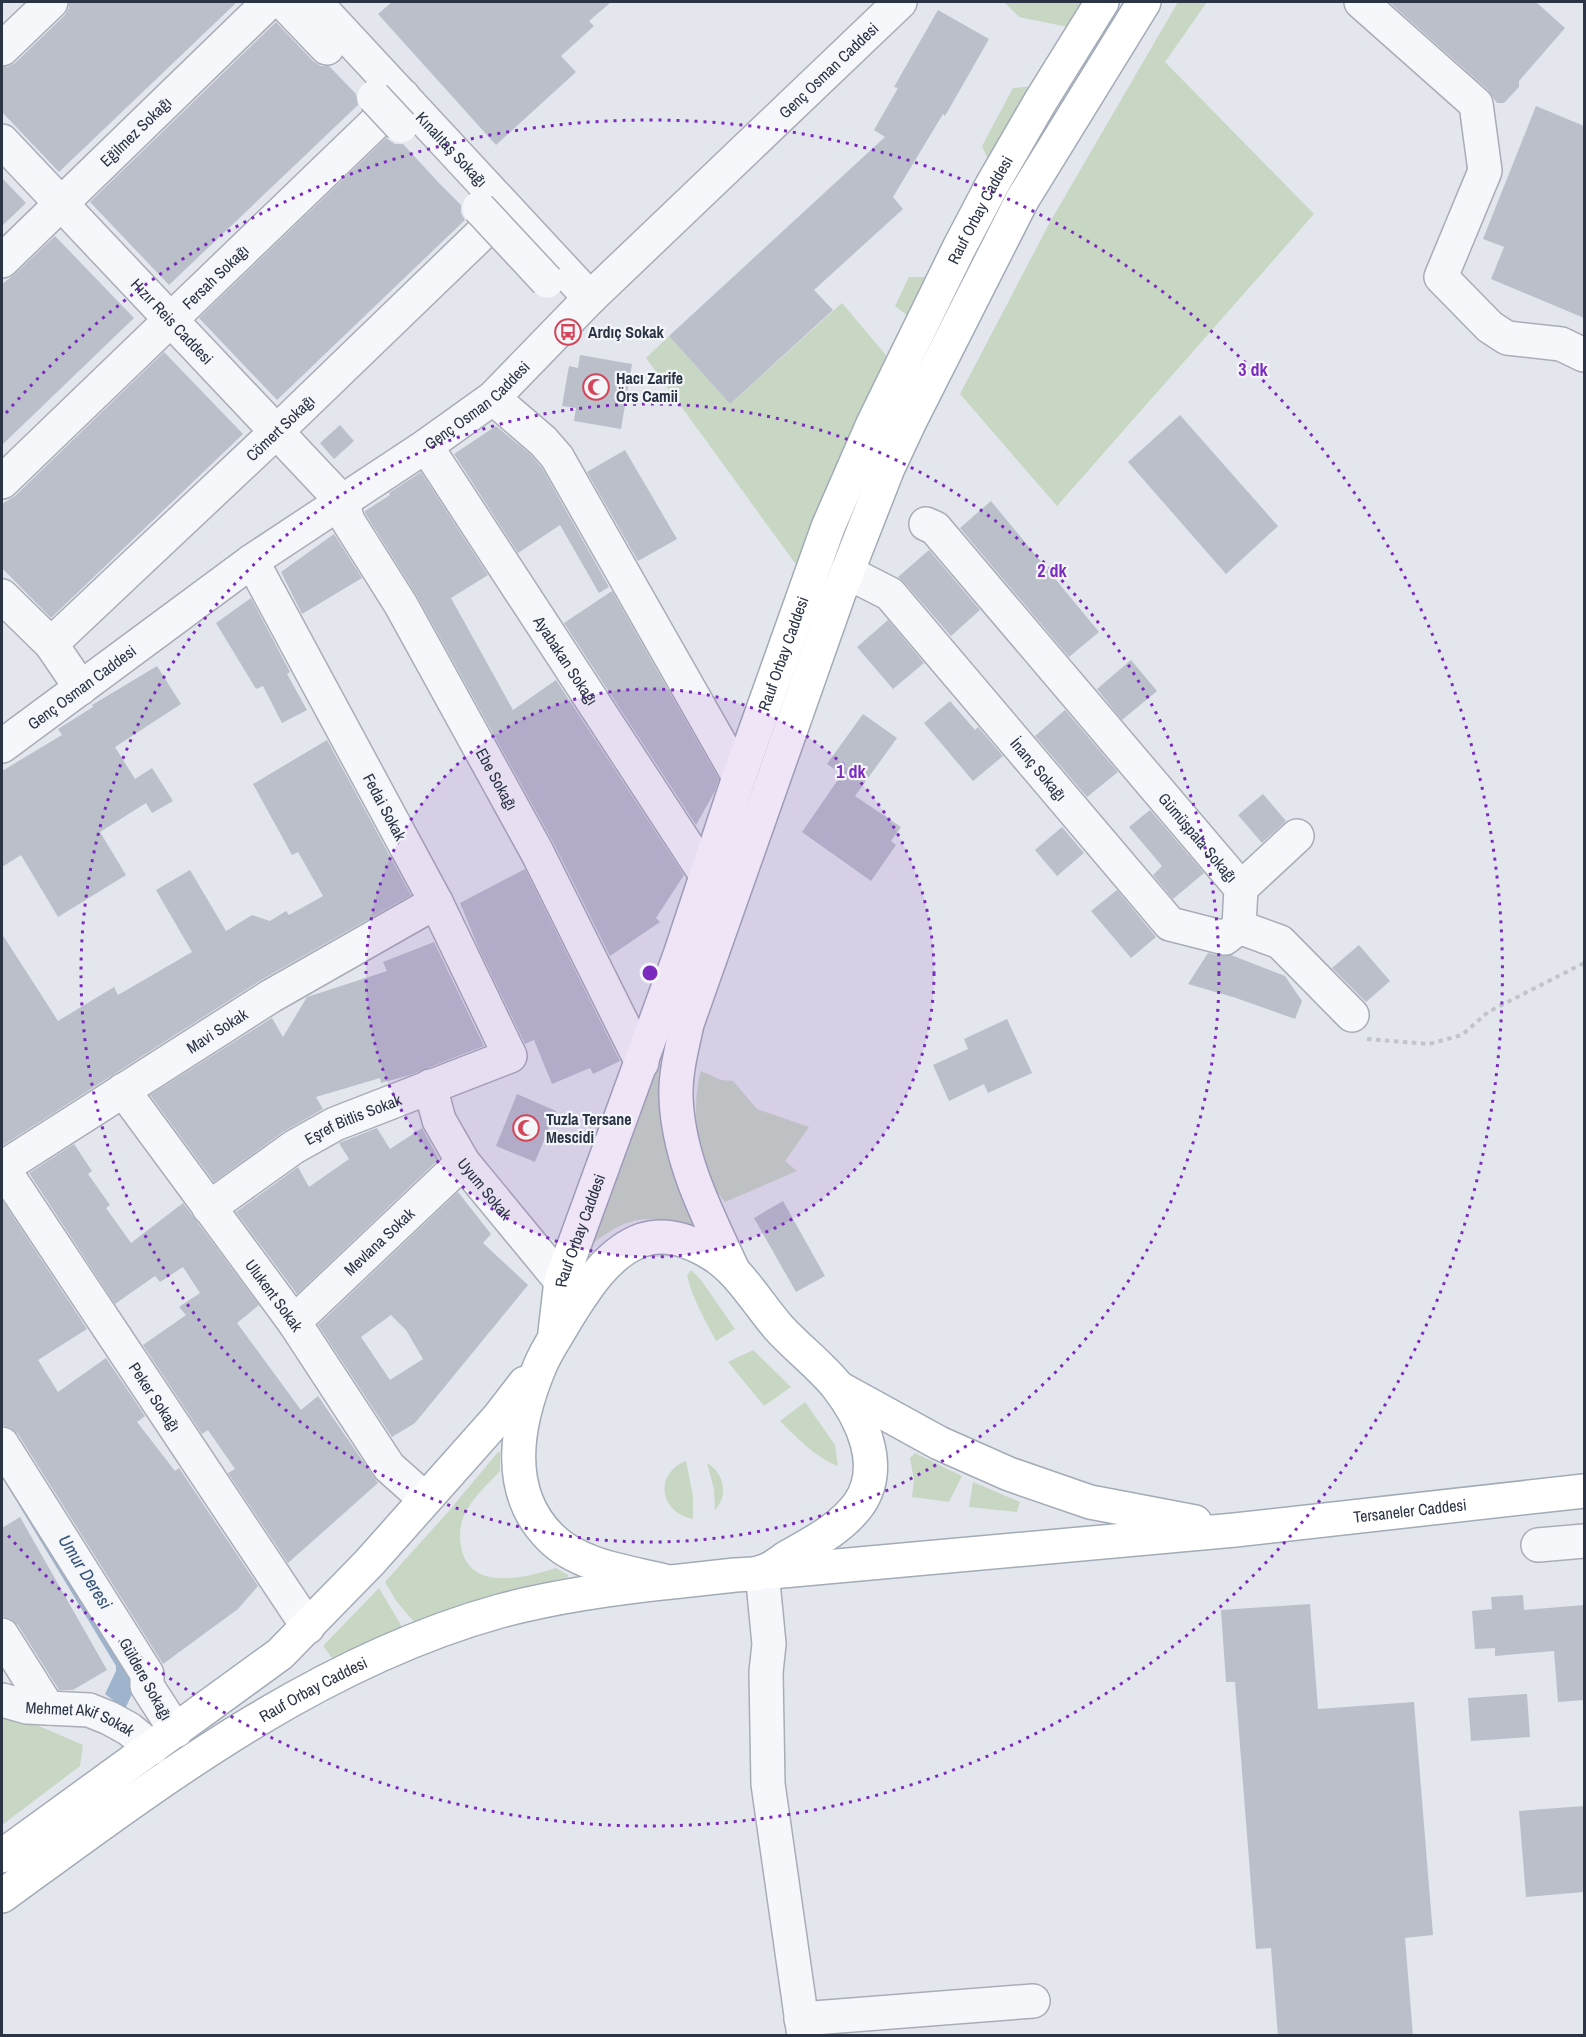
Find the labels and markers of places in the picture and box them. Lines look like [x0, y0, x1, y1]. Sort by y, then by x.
bus stop icon: Ardıç Sokak [553, 317, 583, 347]
place label: Ardıç Sokak [588, 321, 665, 343]
place label: Hacı Zarife Örs Camii [616, 367, 683, 407]
mosque icon: Hacı Zarife Örs Camii [581, 372, 611, 402]
centre of rings [640, 963, 660, 983]
place label: Tuzla Tersane Mescidi [546, 1108, 632, 1148]
mosque icon: Tuzla Tersane Mescidi [511, 1113, 541, 1143]

